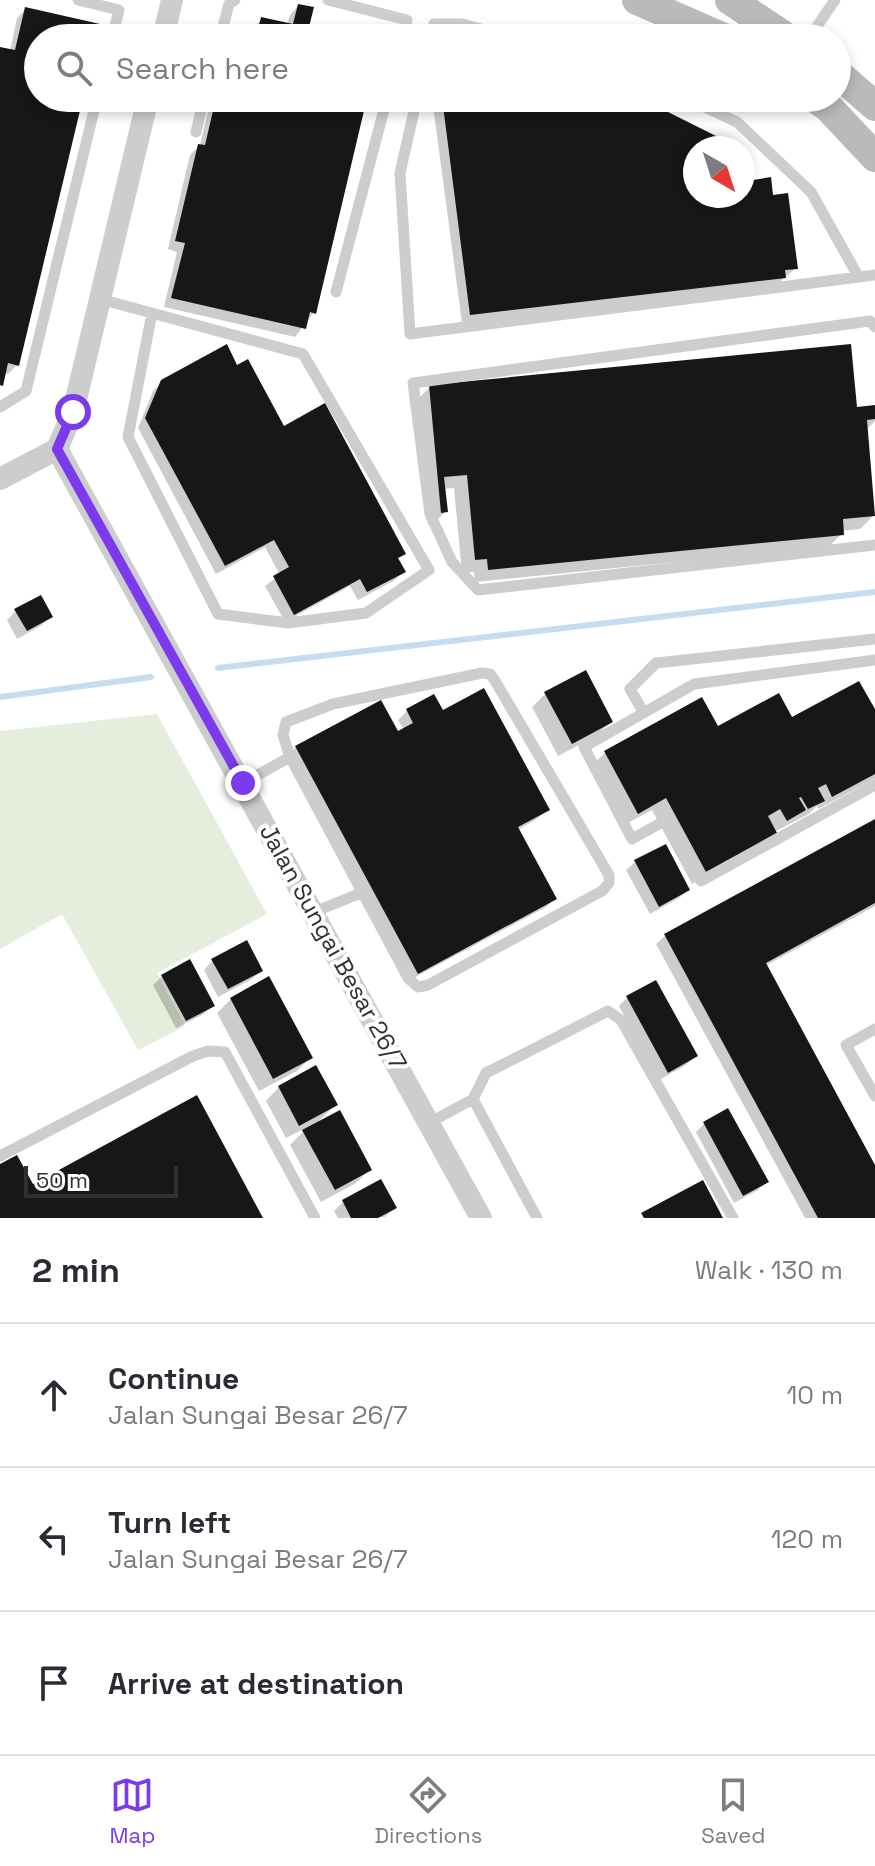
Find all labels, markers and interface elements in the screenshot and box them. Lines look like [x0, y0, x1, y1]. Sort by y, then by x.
search box [24, 24, 851, 112]
icon: search [52, 46, 96, 90]
text: Search here [116, 49, 289, 88]
north arrow [683, 136, 755, 208]
route start [55, 394, 91, 430]
route end [225, 765, 261, 801]
street label: Jalan Sungai Besar 26/7 [253, 818, 414, 1075]
scale bar [24, 1162, 178, 1198]
text: 50 m [36, 1166, 88, 1194]
text: 2 min [32, 1249, 120, 1292]
text: Walk · 130 m [695, 1253, 843, 1287]
text: Continue [108, 1359, 239, 1398]
icon: ahead [32, 1373, 76, 1417]
text: 10 m [786, 1378, 843, 1412]
text: Jalan Sungai Besar 26/7 [108, 1398, 408, 1432]
text: Turn left [108, 1503, 231, 1542]
icon: left [32, 1517, 76, 1561]
text: 120 m [771, 1522, 843, 1556]
text: Jalan Sungai Besar 26/7 [108, 1542, 408, 1576]
icon: arrive [32, 1661, 76, 1705]
text: Arrive at destination [108, 1664, 404, 1703]
tab: Map [110, 1773, 155, 1849]
tab: Directions [374, 1773, 482, 1849]
tab: Saved [701, 1773, 765, 1849]

